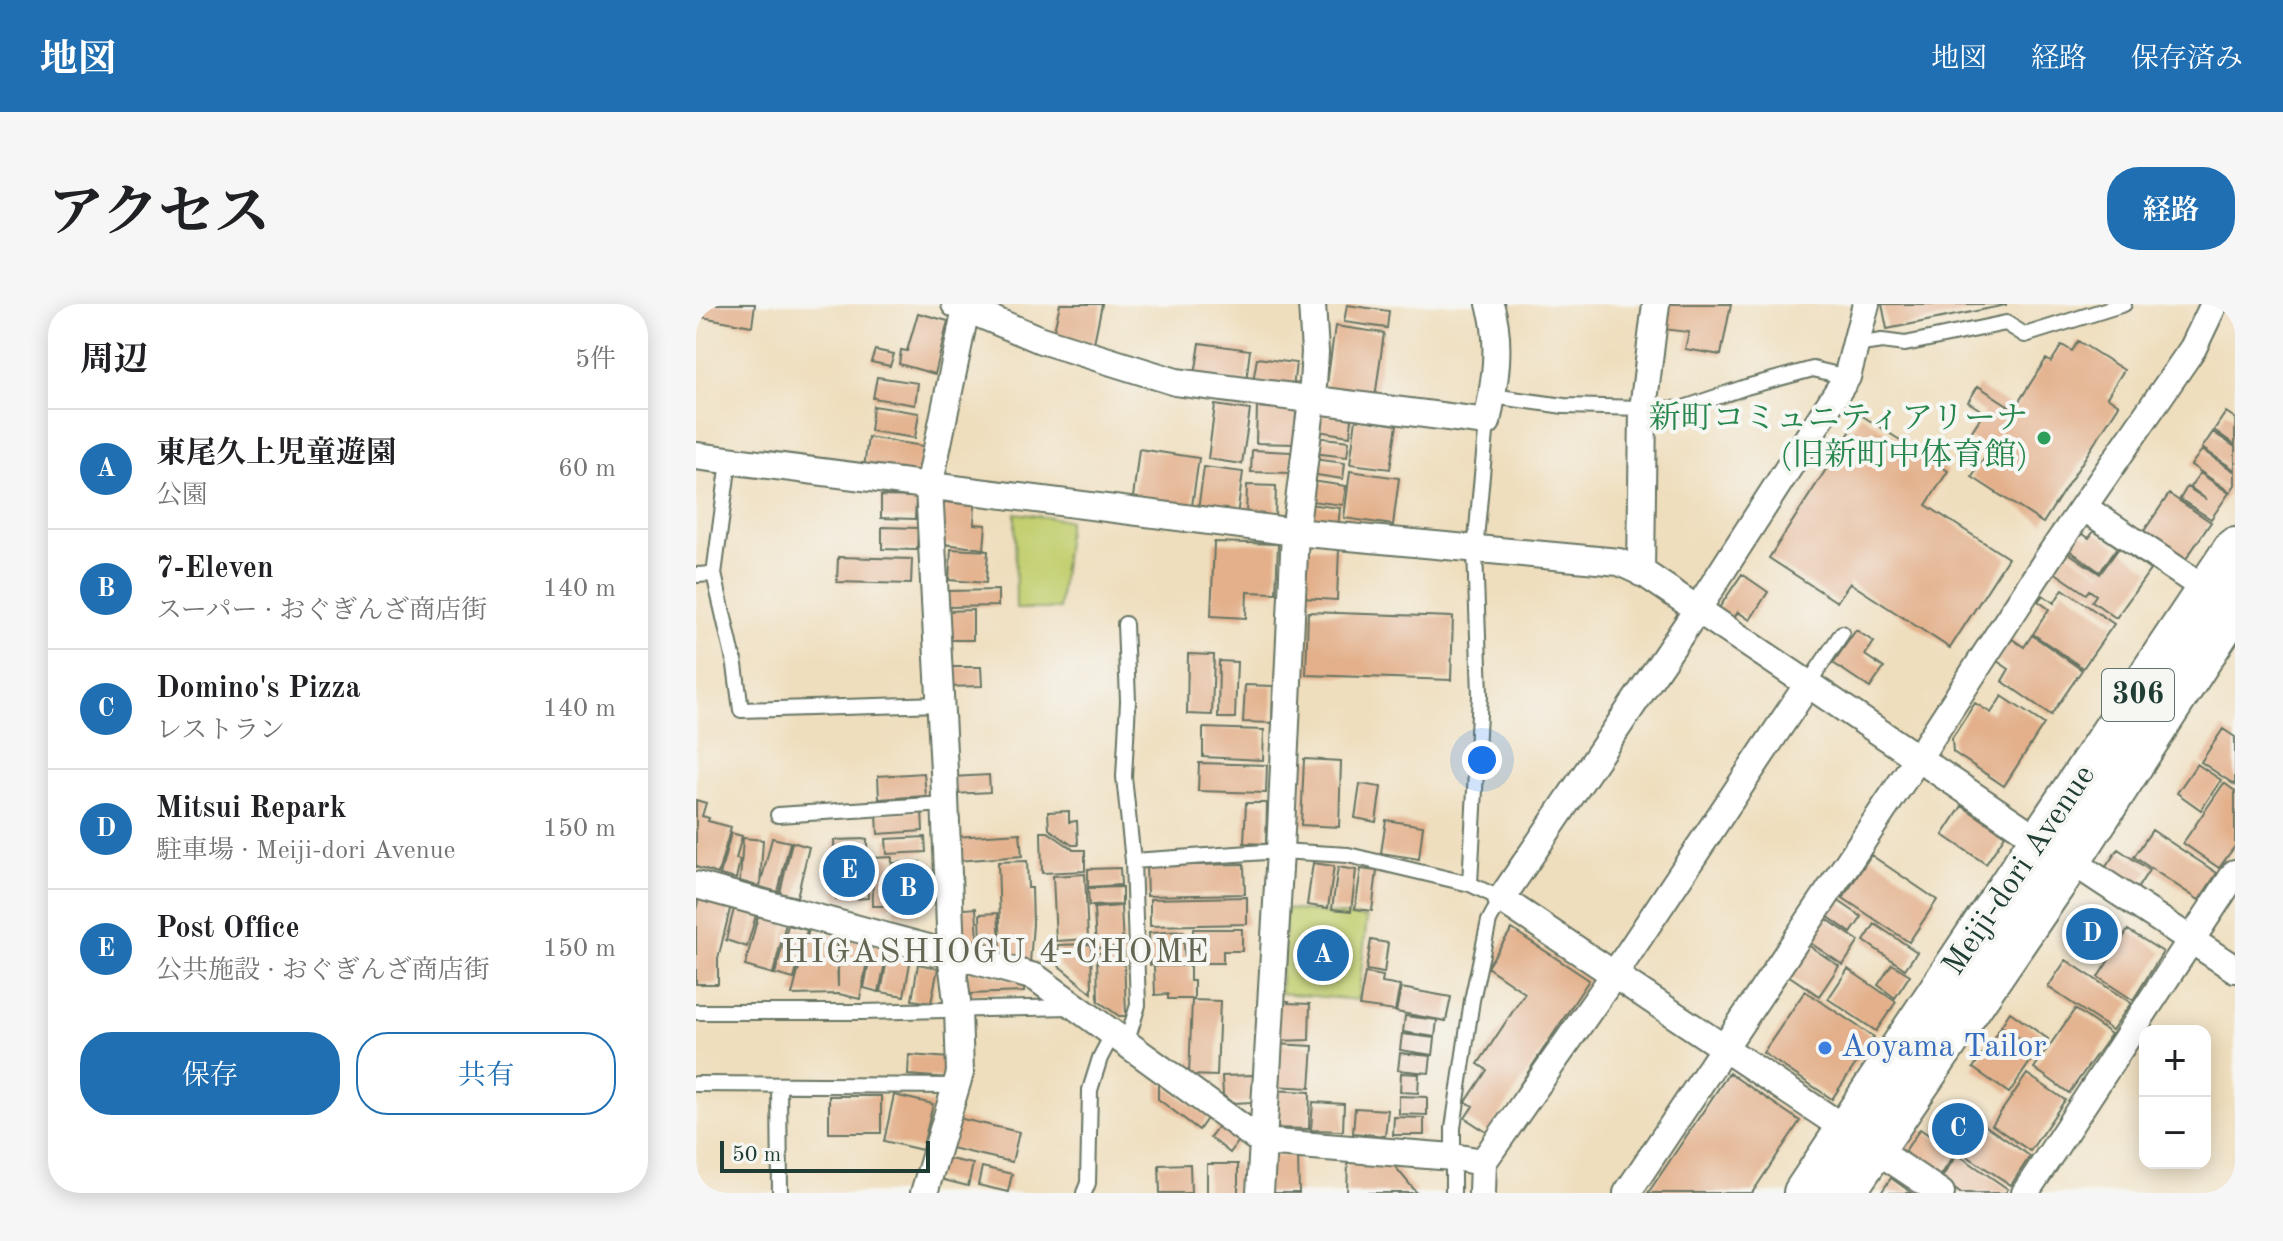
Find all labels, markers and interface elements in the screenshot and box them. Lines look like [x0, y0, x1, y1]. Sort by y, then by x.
text: 地図 [40, 42, 116, 80]
text: 地図 [1931, 46, 1987, 74]
text: 経路 [2031, 46, 2087, 74]
text: 保存済み [2131, 46, 2243, 74]
button: 経路 [2107, 167, 2235, 250]
text: アクセス [48, 187, 270, 243]
text: 周辺 [80, 344, 148, 378]
text: 5件 [575, 347, 616, 373]
place label: 新町コミュニティアリーナ (旧新町中体育館) [1648, 401, 2028, 473]
marker: 新町コミュニティアリーナ (旧新町中体育館) [2035, 429, 2053, 447]
text: 東尾久上児童遊園 [156, 439, 396, 469]
text: A [96, 456, 116, 482]
text: 60 m [558, 456, 616, 482]
text: 公園 [156, 483, 208, 509]
text: 7-Eleven [156, 554, 274, 584]
text: B [97, 576, 115, 602]
text: 140 m [543, 576, 616, 602]
text: スーパー · おぐぎんざ商店街 [156, 598, 487, 624]
road number: 306 [2102, 669, 2174, 721]
text: Domino's Pizza [156, 674, 361, 704]
text: C [97, 696, 115, 722]
text: 140 m [543, 696, 616, 722]
text: レストラン [156, 718, 285, 744]
your location [1462, 740, 1502, 780]
street label: Meiji-dori Avenue [1938, 760, 2102, 982]
text: Mitsui Repark [156, 794, 347, 824]
text: D [96, 816, 116, 842]
text: 150 m [543, 816, 616, 842]
text: 駐車場 · Meiji-dori Avenue [156, 838, 456, 864]
pin: E [823, 841, 875, 901]
pin: B [882, 859, 934, 919]
pin: D [2066, 904, 2118, 964]
text: Post Office [156, 914, 300, 944]
pin: A [1297, 925, 1349, 985]
text: E [97, 936, 115, 962]
text: 150 m [543, 936, 616, 962]
district label: HIGASHIOGU 4-CHOME [782, 936, 1210, 970]
text: 公共施設 · おぐぎんざ商店街 [156, 958, 490, 984]
map controls [2139, 1025, 2211, 1169]
button: + [2139, 1025, 2211, 1097]
button: 保存 [80, 1032, 340, 1115]
button: 共有 [356, 1032, 616, 1115]
place label: Aoyama Tailor [1841, 1032, 2047, 1064]
marker: Aoyama Tailor [1816, 1039, 1834, 1057]
button: − [2139, 1097, 2211, 1169]
pin: C [1932, 1099, 1984, 1159]
scale bar [720, 1137, 930, 1173]
text: 50 m [732, 1144, 781, 1166]

